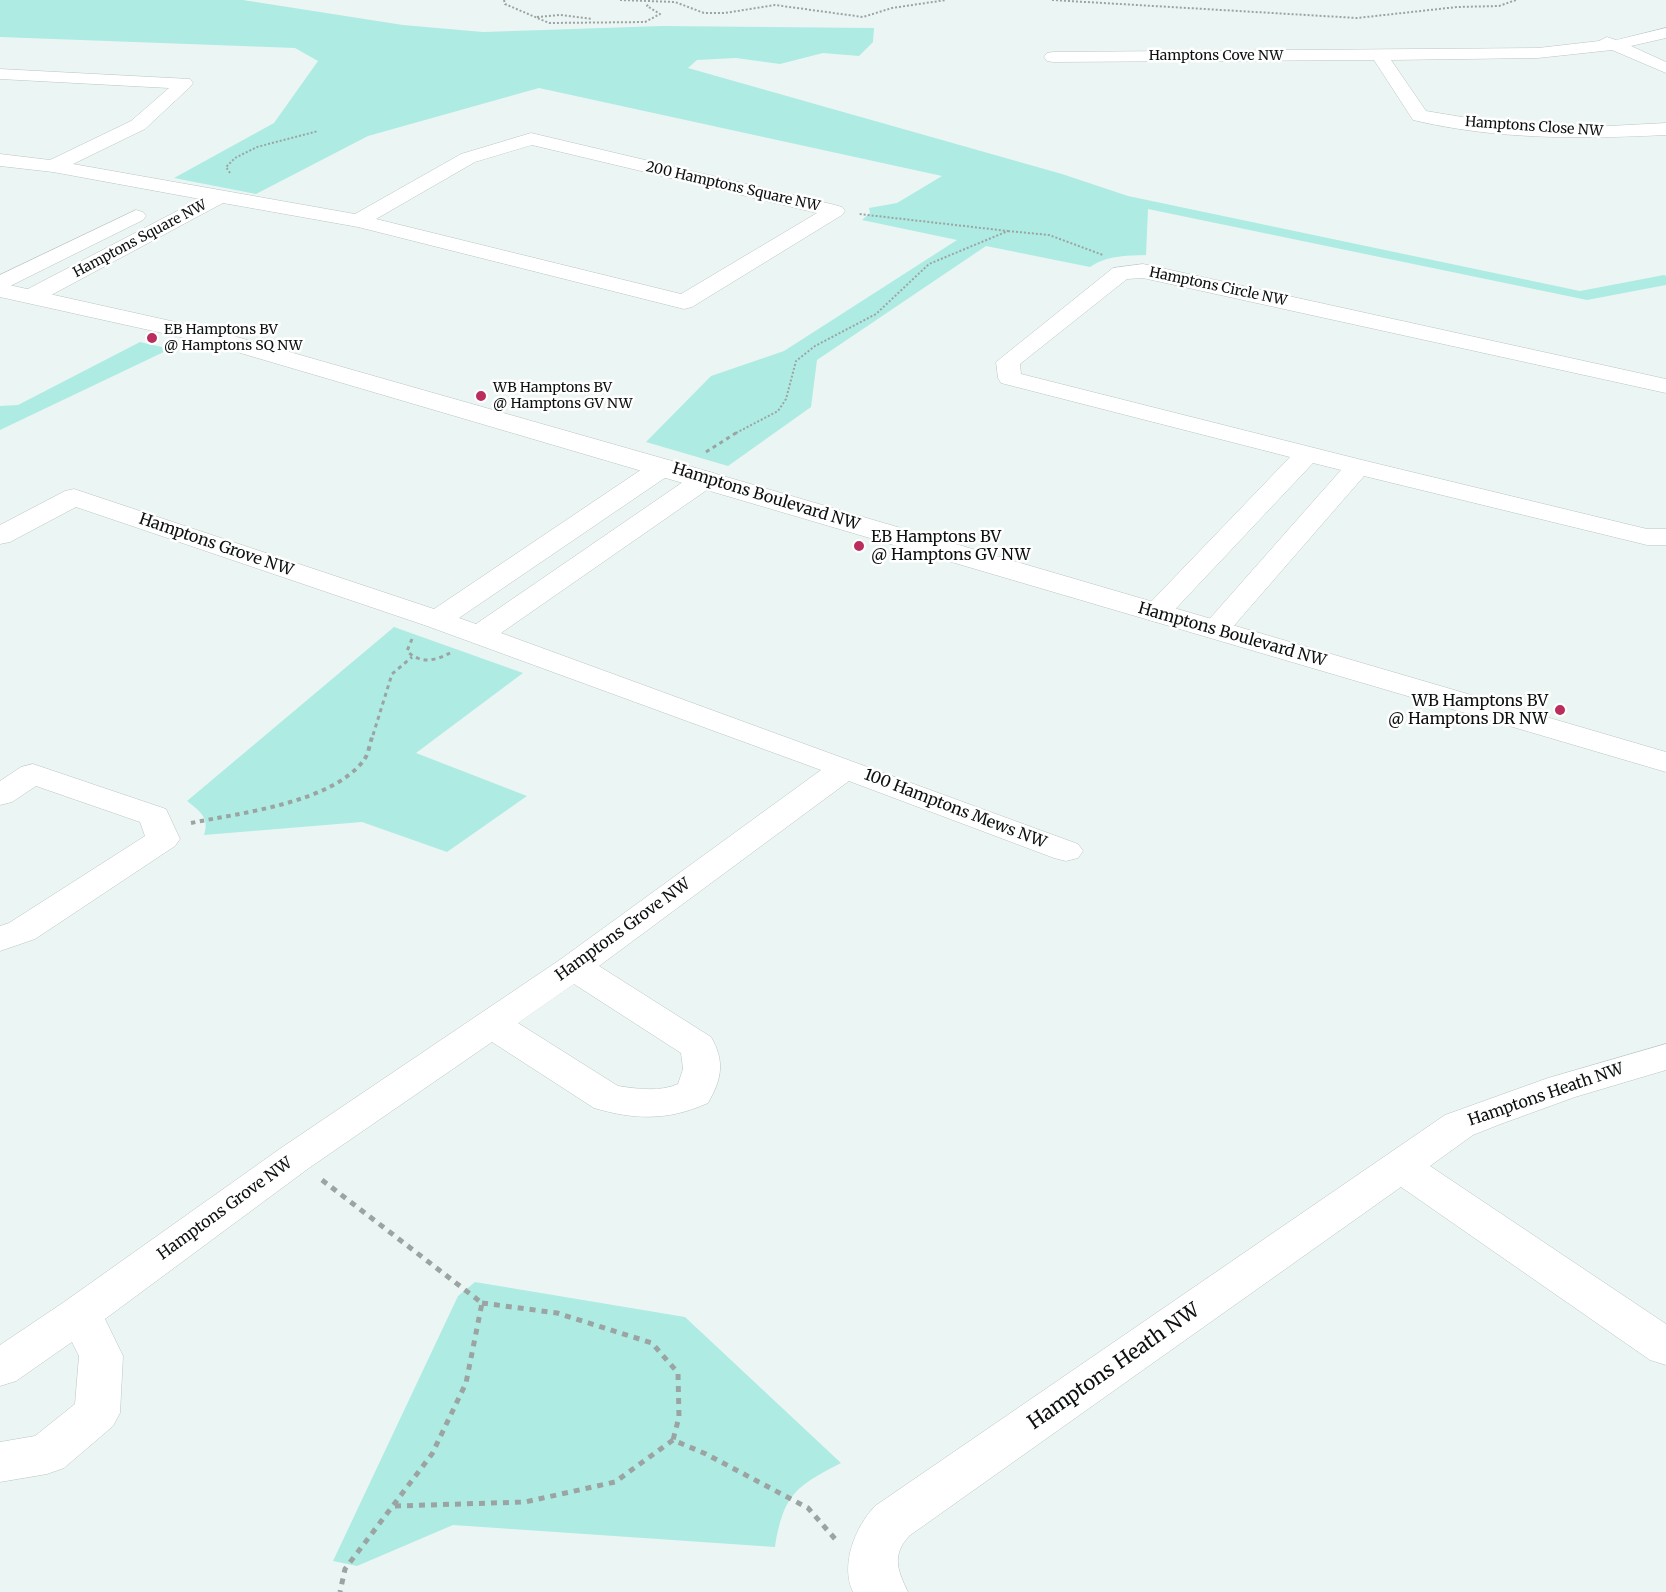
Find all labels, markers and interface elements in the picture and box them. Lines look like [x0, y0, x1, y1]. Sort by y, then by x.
street label: Hamptons Cove NW [1149, 48, 1283, 64]
street label: Hamptons Close NW [1464, 114, 1604, 140]
street label: 200 Hamptons Square NW [644, 159, 822, 215]
street label: Hamptons Square NW [70, 197, 210, 281]
street label: Hamptons Circle NW [1148, 264, 1288, 310]
place label: EB Hamptons BV @ Hamptons SQ NW [164, 322, 302, 354]
marker: EB Hamptons BV @ Hamptons SQ NW [145, 331, 159, 345]
place label: WB Hamptons BV @ Hamptons GV NW [493, 380, 632, 412]
marker: WB Hamptons BV @ Hamptons GV NW [474, 389, 488, 403]
street label: Hamptons Boulevard NW [670, 459, 862, 535]
street label: Hamptons Grove NW [136, 510, 296, 580]
place label: EB Hamptons BV @ Hamptons GV NW [871, 527, 1030, 565]
marker: EB Hamptons BV @ Hamptons GV NW [852, 539, 866, 553]
street label: Hamptons Boulevard NW [1136, 599, 1328, 671]
place label: WB Hamptons BV @ Hamptons DR NW [1388, 691, 1548, 729]
marker: WB Hamptons BV @ Hamptons DR NW [1553, 703, 1567, 717]
street label: 100 Hamptons Mews NW [861, 765, 1049, 853]
street label: Hamptons Grove NW [552, 875, 694, 985]
street label: Hamptons Heath NW [1466, 1059, 1626, 1131]
street label: Hamptons Grove NW [154, 1154, 296, 1264]
street label: Hamptons Heath NW [1024, 1299, 1204, 1435]

